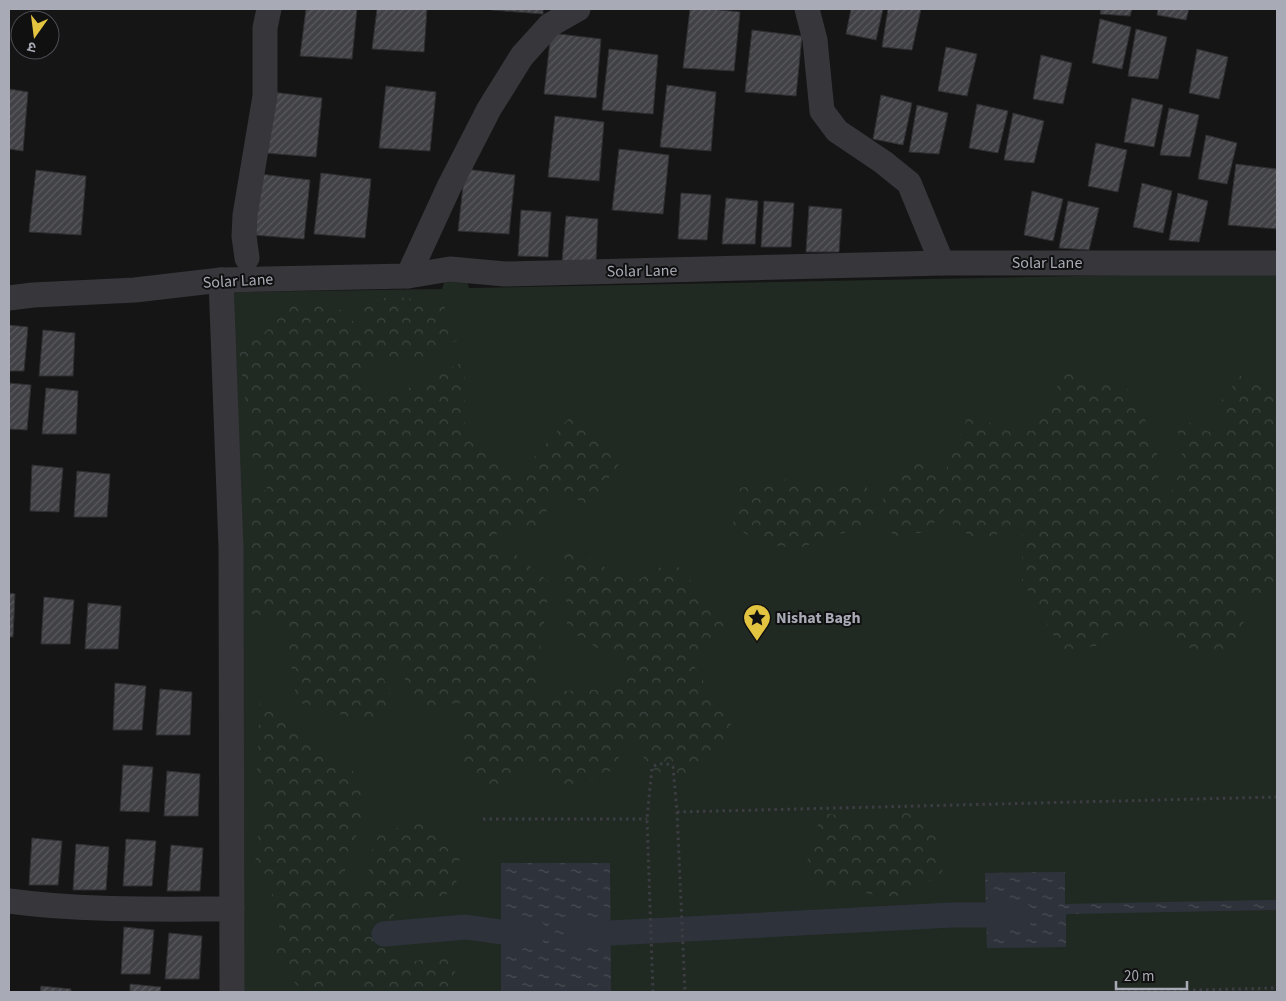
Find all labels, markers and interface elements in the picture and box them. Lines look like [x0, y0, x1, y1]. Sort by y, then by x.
north arrow [10, 10, 60, 60]
text: उ [25, 36, 38, 57]
street label: Solar Lane [1012, 252, 1082, 274]
street label: Solar Lane [606, 259, 678, 283]
street label: Solar Lane [202, 268, 274, 294]
place icon: Nishat Bagh [742, 603, 772, 642]
place label: Nishat Bagh [776, 607, 861, 629]
scale bar [1116, 958, 1187, 990]
text: 20 m [1124, 966, 1154, 987]

